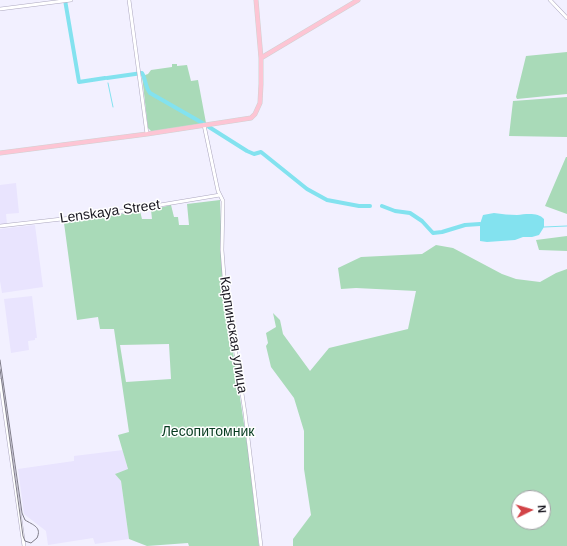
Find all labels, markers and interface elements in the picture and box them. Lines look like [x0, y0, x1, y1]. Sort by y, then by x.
street label: Lenskaya Street [59, 197, 161, 227]
street label: Карпинская улица [215, 275, 251, 395]
park label: Лесопитомник [162, 424, 254, 440]
north arrow [511, 490, 551, 530]
text: N [536, 505, 548, 514]

